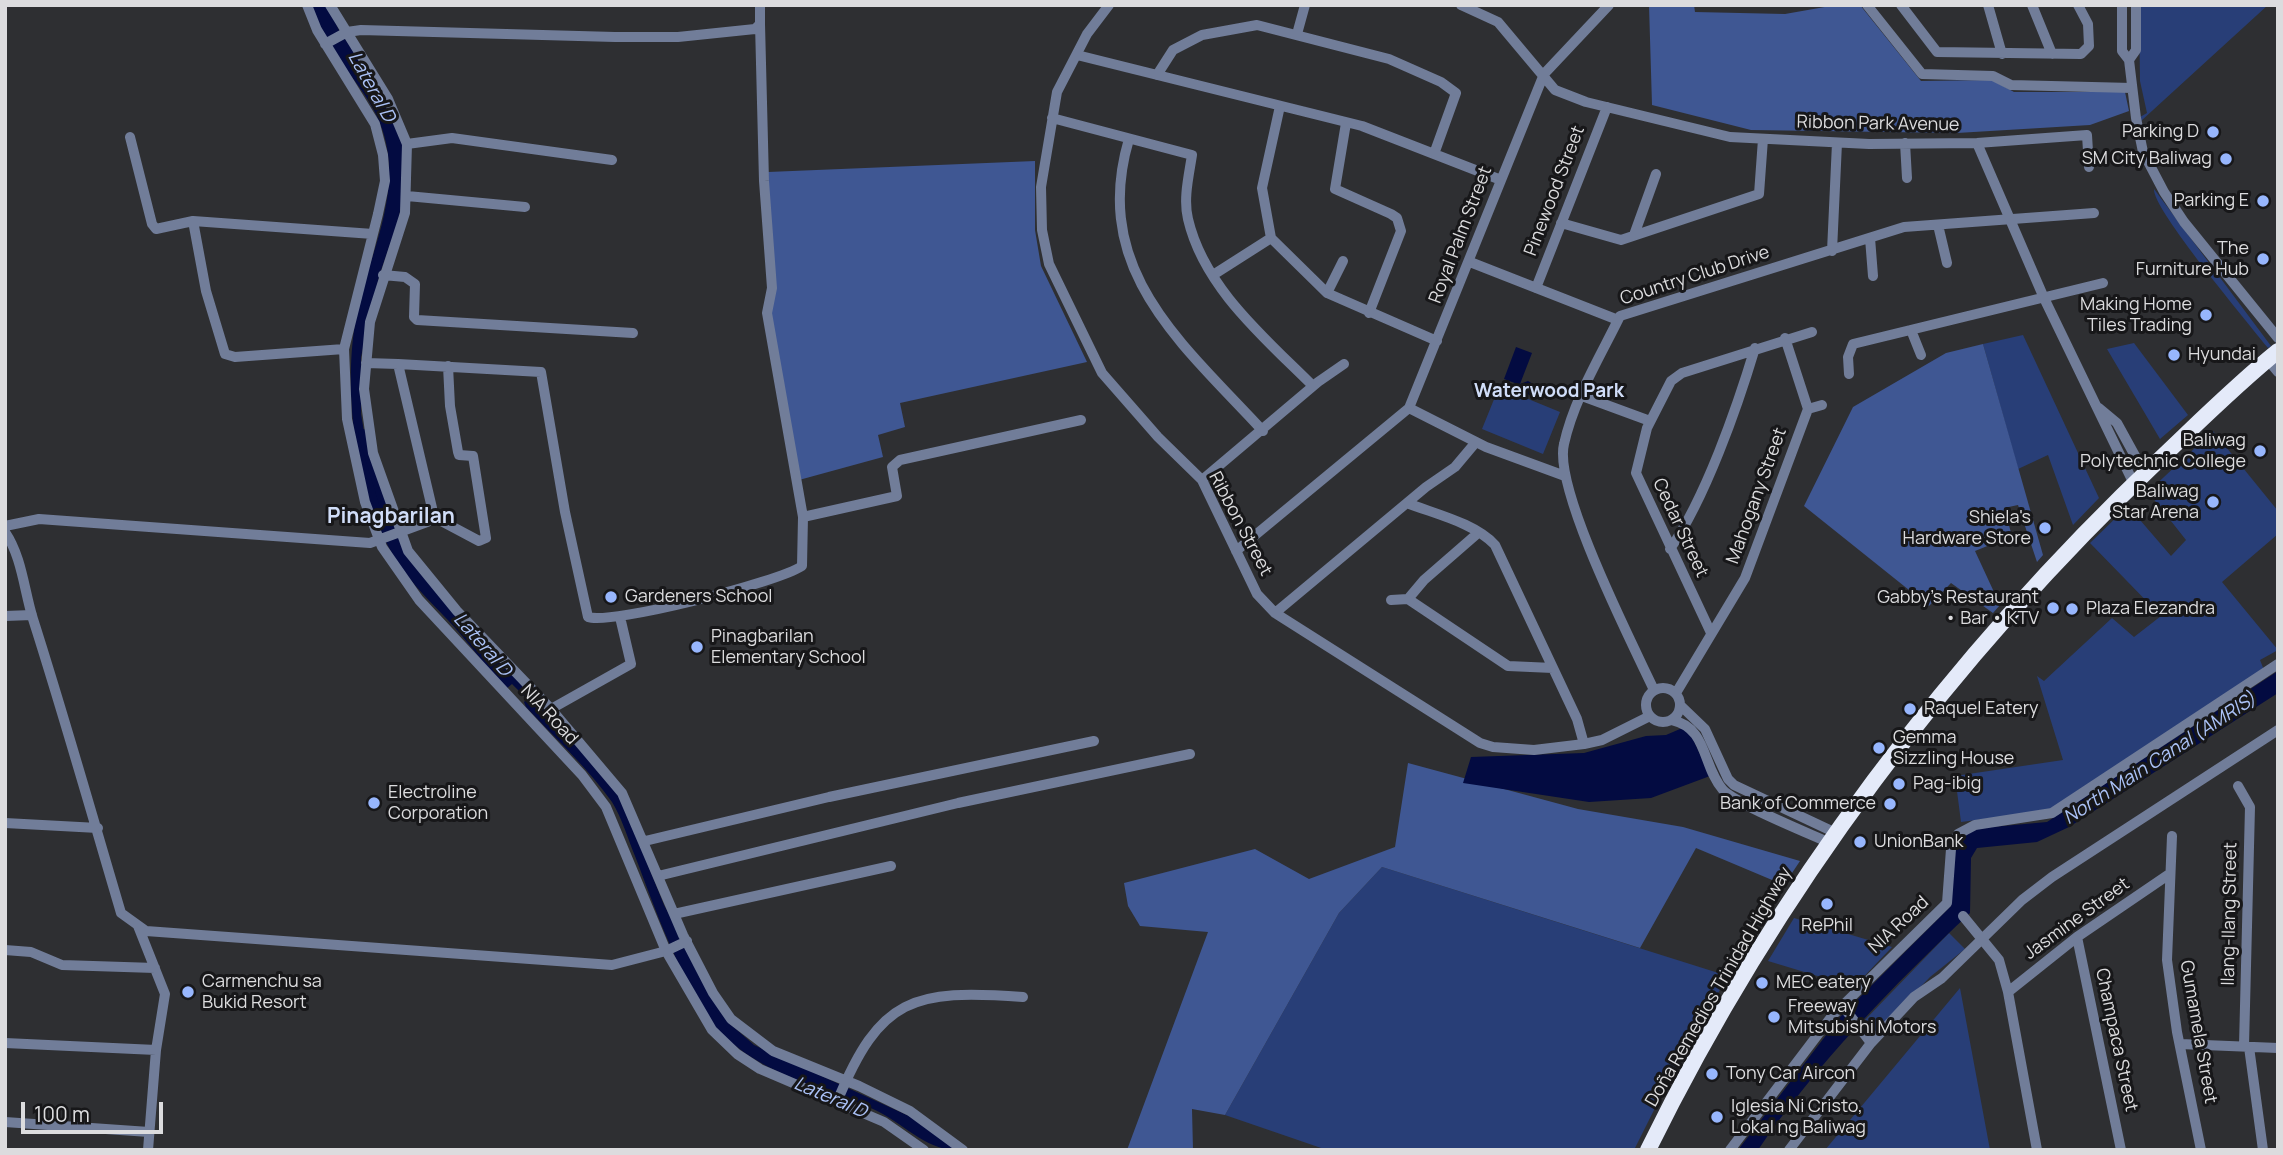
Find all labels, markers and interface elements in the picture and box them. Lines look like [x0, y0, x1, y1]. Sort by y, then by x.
water label: Lateral D [342, 48, 400, 126]
street label: Ribbon Park Avenue [1796, 112, 1960, 136]
place label: Parking D [2122, 121, 2199, 143]
street label: Pinewood Street [1520, 123, 1590, 259]
marker: Parking D [2205, 124, 2221, 140]
place label: SM City Baliwag [2082, 148, 2212, 170]
marker: SM City Baliwag [2218, 151, 2234, 167]
street label: Royal Palm Street [1425, 163, 1497, 307]
place label: Parking E [2174, 190, 2249, 212]
marker: Parking E [2255, 193, 2271, 209]
place label: The Furniture Hub [2136, 238, 2249, 280]
street label: Country Club Drive [1618, 242, 1772, 310]
marker: The Furniture Hub [2255, 251, 2271, 267]
place label: Making Home Tiles Trading [2080, 294, 2192, 336]
marker: Making Home Tiles Trading [2198, 307, 2214, 323]
place label: Hyundai [2188, 344, 2256, 366]
marker: Hyundai [2166, 347, 2182, 363]
district label: Waterwood Park [1474, 381, 1624, 403]
street label: Mahogany Street [1722, 425, 1792, 567]
place label: Baliwag Polytechnic College [2080, 430, 2246, 472]
marker: Baliwag Polytechnic College [2252, 443, 2268, 459]
street label: Ribbon Street [1204, 468, 1276, 580]
street label: Cedar Street [1648, 475, 1712, 581]
place label: Baliwag Star Arena [2112, 481, 2199, 524]
marker: Baliwag Star Arena [2205, 494, 2221, 510]
district label: Pinagbarilan [327, 504, 455, 530]
place label: Shiela's Hardware Store [1903, 507, 2031, 550]
marker: Shiela's Hardware Store [2037, 520, 2053, 536]
place label: Gardeners School [625, 586, 772, 608]
place label: Gabby’s Restaurant • Bar • KTV [1877, 587, 2039, 630]
marker: Gardeners School [603, 589, 619, 605]
place label: Plaza Elezandra [2086, 598, 2215, 620]
marker: Gabby’s Restaurant • Bar • KTV [2045, 600, 2061, 616]
marker: Plaza Elezandra [2064, 601, 2080, 617]
water label: Lateral D [448, 609, 516, 681]
place label: Pinagbarilan Elementary School [711, 626, 866, 668]
marker: Pinagbarilan Elementary School [689, 639, 705, 655]
street label: NIA Road [516, 681, 582, 749]
water label: North Main Canal (AMRIS) [2059, 688, 2261, 830]
place label: Raquel Eatery [1924, 698, 2039, 720]
marker: Raquel Eatery [1902, 701, 1918, 717]
place label: Gemma Sizzling House [1893, 727, 2014, 770]
marker: Gemma Sizzling House [1871, 740, 1887, 756]
place label: Pag-ibig [1913, 773, 1981, 795]
marker: Pag-ibig [1891, 776, 1907, 792]
place label: Electroline Corporation [388, 782, 488, 824]
place label: Bank of Commerce [1720, 793, 1876, 815]
marker: Electroline Corporation [366, 795, 382, 811]
marker: Bank of Commerce [1882, 796, 1898, 812]
place label: UnionBank [1874, 831, 1964, 853]
marker: UnionBank [1852, 834, 1868, 850]
street label: Ilang-Ilang Street [2218, 842, 2242, 986]
street label: Doña Remedios Trinidad Highway [1641, 863, 1797, 1111]
street label: Jasmine Street [2020, 874, 2134, 964]
street label: NIA Road [1865, 892, 1933, 958]
marker: RePhil [1819, 896, 1835, 912]
place label: RePhil [1801, 915, 1853, 937]
street label: Gumamela Street [2175, 959, 2221, 1105]
street label: Champaca Street [2090, 966, 2142, 1114]
place label: Carmenchu sa Bukid Resort [202, 971, 322, 1014]
place label: MEC eatery [1776, 972, 1871, 994]
marker: MEC eatery [1754, 975, 1770, 991]
marker: Carmenchu sa Bukid Resort [180, 984, 196, 1000]
place label: Freeway Mitsubishi Motors [1788, 996, 1936, 1038]
marker: Freeway Mitsubishi Motors [1766, 1009, 1782, 1025]
place label: Tony Car Aircon [1726, 1063, 1855, 1085]
marker: Tony Car Aircon [1704, 1066, 1720, 1082]
water label: Lateral D [790, 1073, 870, 1123]
scale bar [24, 1088, 166, 1132]
place label: Iglesia Ni Cristo, Lokal ng Baliwag [1731, 1096, 1866, 1138]
text: 100 m [34, 1100, 90, 1128]
marker: Iglesia Ni Cristo, Lokal ng Baliwag [1709, 1109, 1725, 1125]

